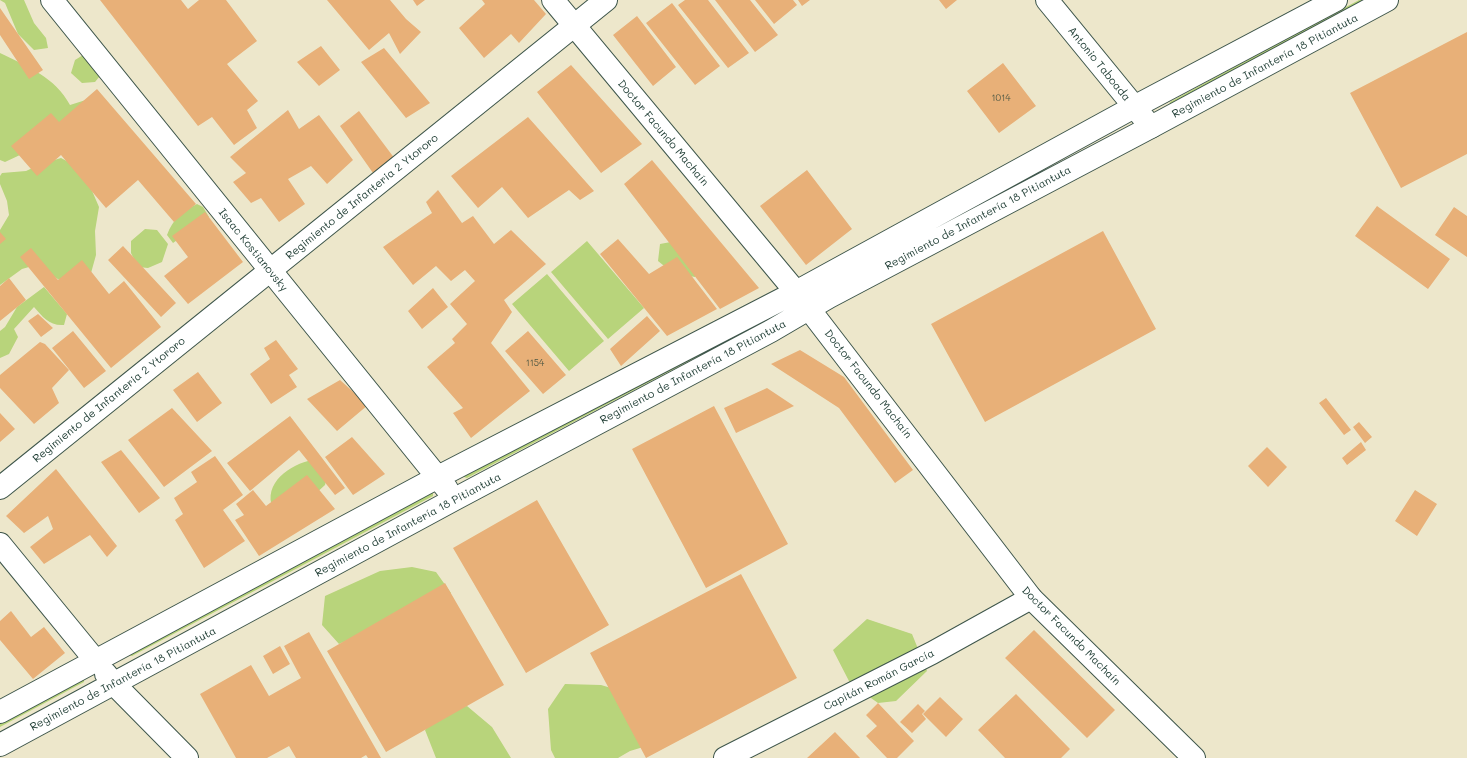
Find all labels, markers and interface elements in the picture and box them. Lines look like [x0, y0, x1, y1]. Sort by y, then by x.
street label: Regimiento de Infantería 18 Pitiantuta [1170, 11, 1360, 121]
street label: Antonio Taboada [1065, 24, 1133, 104]
street label: Doctor Facundo Machaín [615, 77, 711, 189]
house number: 1014 [992, 93, 1010, 103]
street label: Regimiento de Infanteria 2 Ytororo [283, 131, 441, 263]
street label: Regimiento de Infantería 18 Pitiantuta [883, 163, 1073, 273]
street label: Isaac Kostianovsky [216, 206, 290, 294]
street label: Regimiento de Infantería 18 Pitiantuta [598, 317, 788, 427]
street label: Doctor Facundo Machaín [821, 327, 915, 441]
street label: Regimiento de Infanteria 2 Ytororo [30, 334, 188, 466]
house number: 1154 [526, 358, 544, 368]
street label: Regimiento de Infantería 18 Pitiantuta [313, 470, 503, 580]
street label: Doctor Facundo Machaín [1019, 584, 1123, 688]
street label: Regimiento de Infantería 18 Pitiantuta [28, 624, 218, 734]
street label: Capitán Román García [822, 646, 936, 714]

